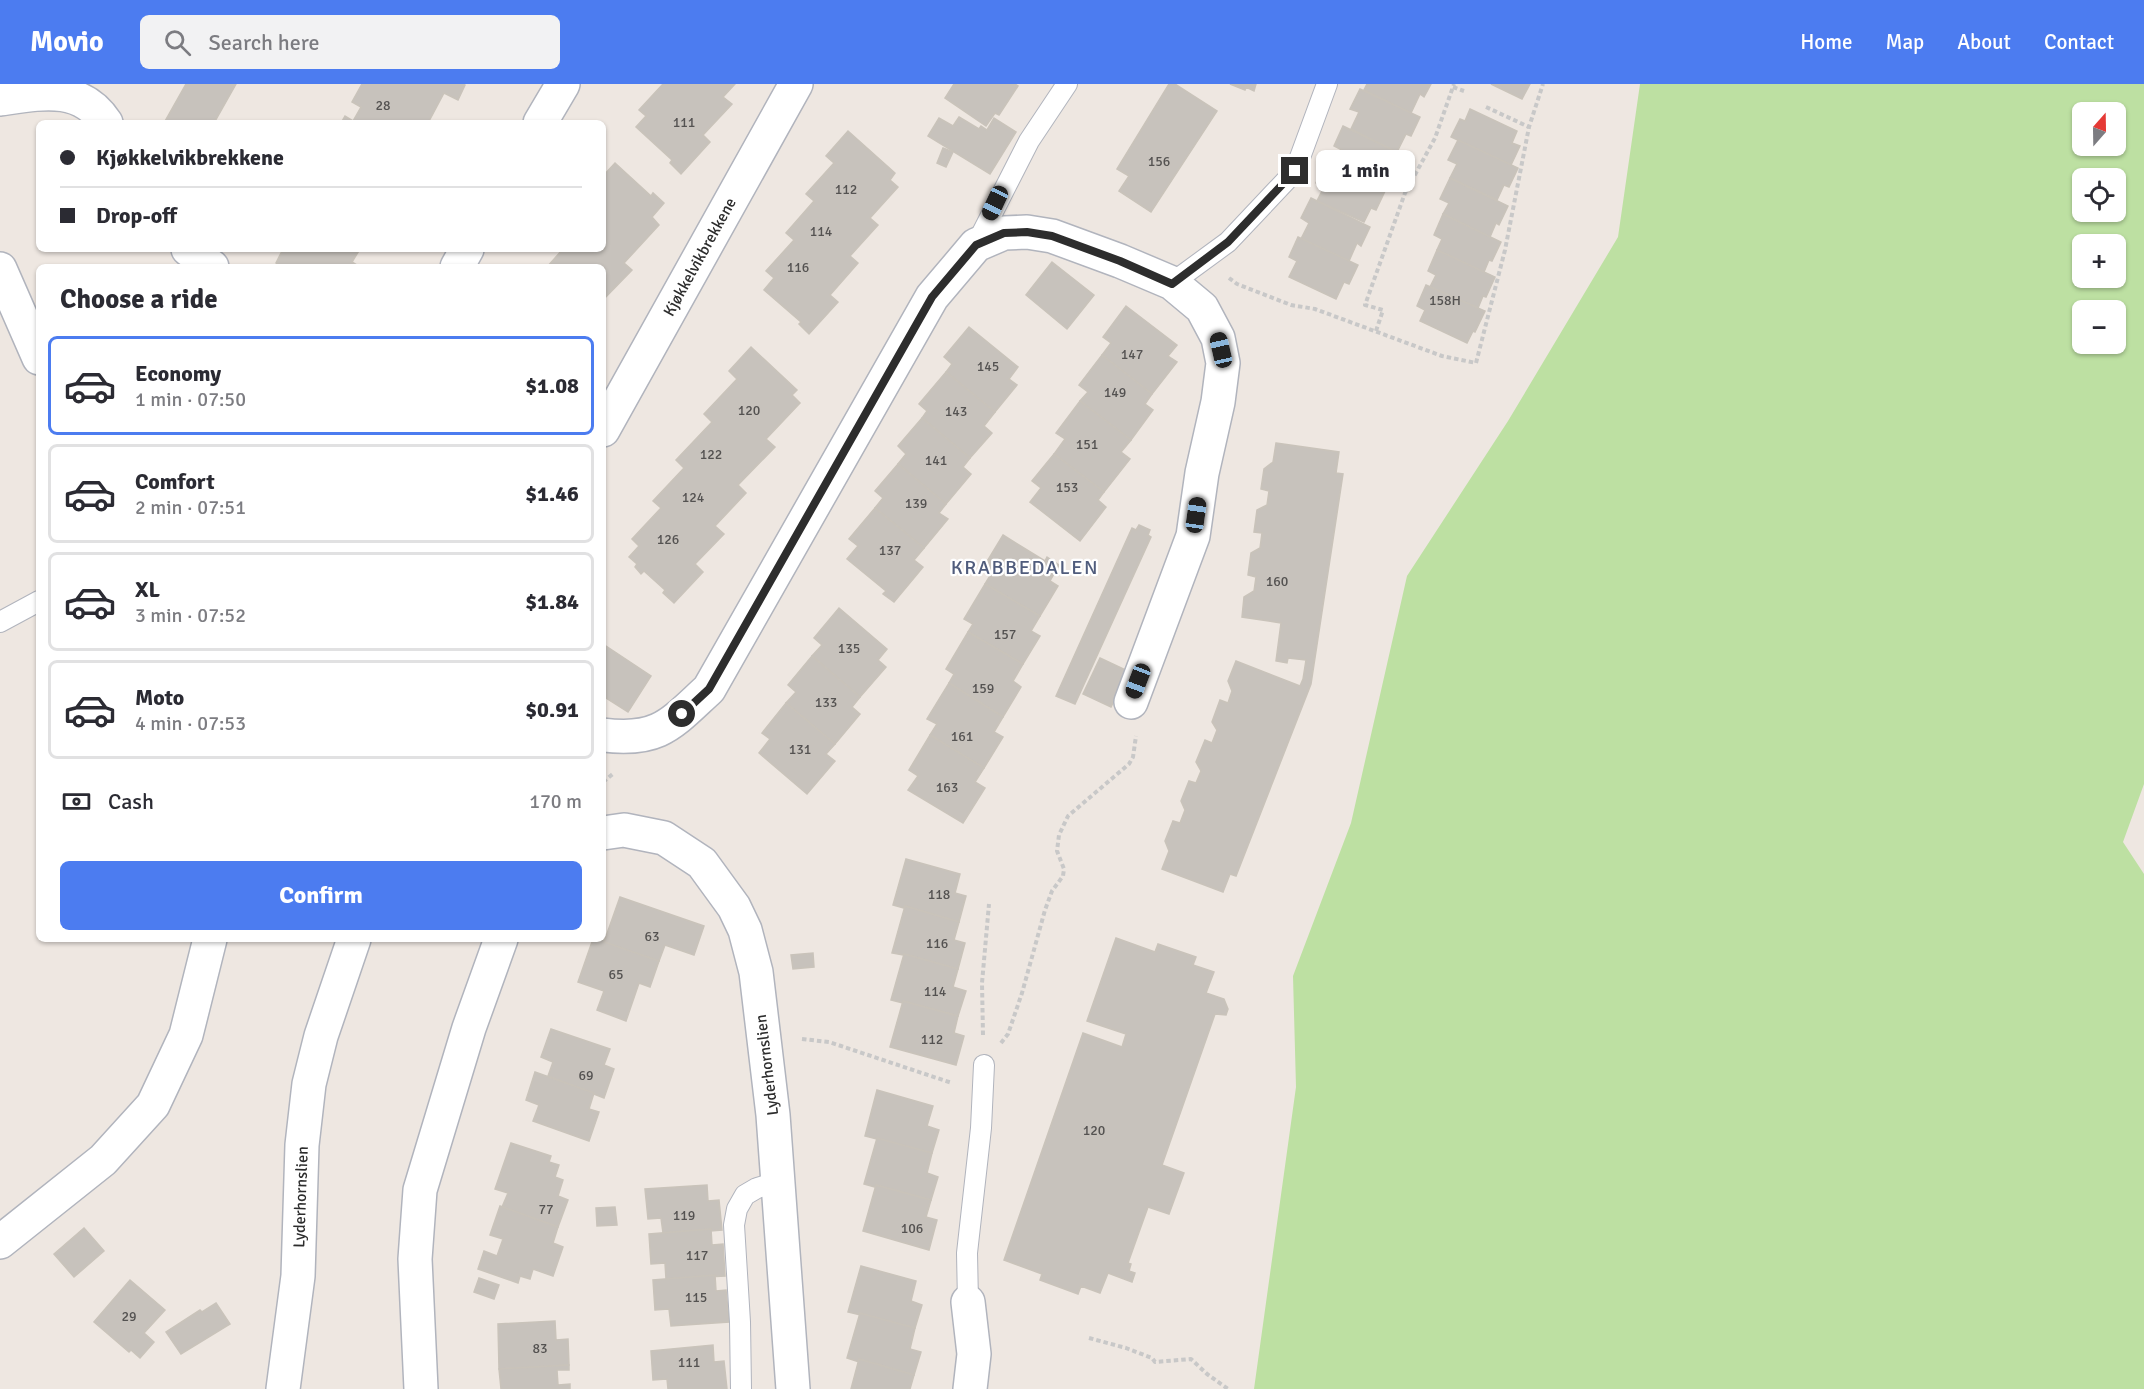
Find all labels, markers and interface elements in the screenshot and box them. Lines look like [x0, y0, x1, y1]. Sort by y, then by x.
search box [140, 15, 560, 69]
text: Movio [30, 25, 104, 59]
icon: search [161, 26, 194, 59]
text: Search here [209, 29, 320, 56]
text: Home [1800, 29, 1853, 55]
text: Map [1886, 29, 1924, 55]
text: About [1957, 29, 2011, 55]
text: Contact [2044, 29, 2114, 55]
house number: 28 [375, 97, 391, 114]
north arrow [2072, 102, 2126, 156]
map controls [2072, 102, 2126, 354]
house number: 111 [673, 114, 695, 131]
text: Kjøkkelvikbrekkene [96, 144, 284, 171]
callout: 1 min [1316, 150, 1415, 192]
house number: 156 [1148, 153, 1170, 170]
route end [1281, 157, 1308, 184]
text: 1 min [1341, 158, 1390, 183]
button: locate [2072, 168, 2126, 222]
house number: 112 [835, 181, 857, 198]
car [979, 183, 1011, 223]
street label: Kjøkkelvikbrekkene [659, 194, 741, 320]
text: Drop-off [96, 202, 177, 229]
house number: 114 [810, 223, 833, 240]
button: + [2072, 234, 2126, 288]
house number: 116 [787, 259, 809, 276]
text: Choose a ride [60, 283, 218, 316]
house number: 158H [1429, 292, 1461, 309]
button: − [2072, 300, 2126, 354]
car [1208, 330, 1234, 370]
house number: 147 [1121, 346, 1143, 363]
house number: 145 [977, 358, 999, 375]
icon: car [63, 359, 117, 413]
text: Economy [135, 360, 221, 387]
text: $1.08 [525, 372, 579, 399]
house number: 149 [1104, 384, 1126, 401]
text: 1 min · 07:50 [135, 387, 246, 412]
house number: 120 [738, 402, 760, 419]
house number: 143 [945, 403, 967, 420]
house number: 151 [1076, 436, 1098, 453]
house number: 122 [700, 446, 722, 463]
house number: 141 [925, 452, 947, 469]
icon: car [63, 467, 117, 521]
text: Comfort [135, 468, 215, 495]
house number: 153 [1056, 479, 1078, 496]
text: $1.46 [525, 480, 579, 507]
house number: 124 [682, 489, 705, 506]
text: 2 min · 07:51 [135, 495, 246, 520]
house number: 139 [905, 495, 927, 512]
car [1185, 496, 1207, 534]
house number: 126 [657, 531, 679, 548]
house number: 137 [879, 542, 901, 559]
district label: KRABBEDALEN [951, 555, 1099, 580]
house number: 160 [1266, 573, 1288, 590]
icon: car [63, 575, 117, 629]
text: XL [135, 576, 160, 603]
text: $1.84 [525, 588, 579, 615]
text: 3 min · 07:52 [135, 603, 246, 628]
house number: 157 [994, 626, 1016, 643]
house number: 135 [838, 640, 860, 657]
car [1123, 661, 1153, 701]
house number: 159 [972, 680, 994, 697]
icon: car [63, 683, 117, 737]
text: Moto [135, 684, 184, 711]
house number: 133 [815, 694, 837, 711]
text: $0.91 [525, 696, 579, 723]
route start [668, 700, 695, 727]
text: 4 min · 07:53 [135, 711, 246, 736]
house number: 161 [951, 728, 973, 745]
house number: 131 [789, 741, 811, 758]
house number: 163 [936, 779, 958, 796]
icon: cash [60, 785, 93, 818]
text: Cash [108, 788, 154, 815]
text: 170 m [529, 789, 582, 814]
button: Confirm [60, 861, 582, 930]
house number: 118 [928, 886, 950, 903]
house number: 63 [644, 928, 660, 945]
house number: 116 [926, 935, 948, 952]
house number: 65 [608, 966, 624, 983]
house number: 114 [924, 983, 947, 1000]
street label: Lyderhornslien [751, 1013, 783, 1117]
house number: 112 [921, 1031, 943, 1048]
house number: 69 [578, 1067, 594, 1084]
house number: 120 [1083, 1122, 1105, 1139]
street label: Lyderhornslien [289, 1146, 313, 1248]
house number: 77 [538, 1201, 554, 1218]
house number: 119 [673, 1207, 695, 1224]
house number: 106 [901, 1220, 923, 1237]
house number: 117 [686, 1247, 708, 1264]
house number: 115 [685, 1289, 707, 1306]
house number: 29 [121, 1308, 137, 1325]
house number: 83 [532, 1340, 548, 1357]
house number: 111 [678, 1354, 700, 1371]

